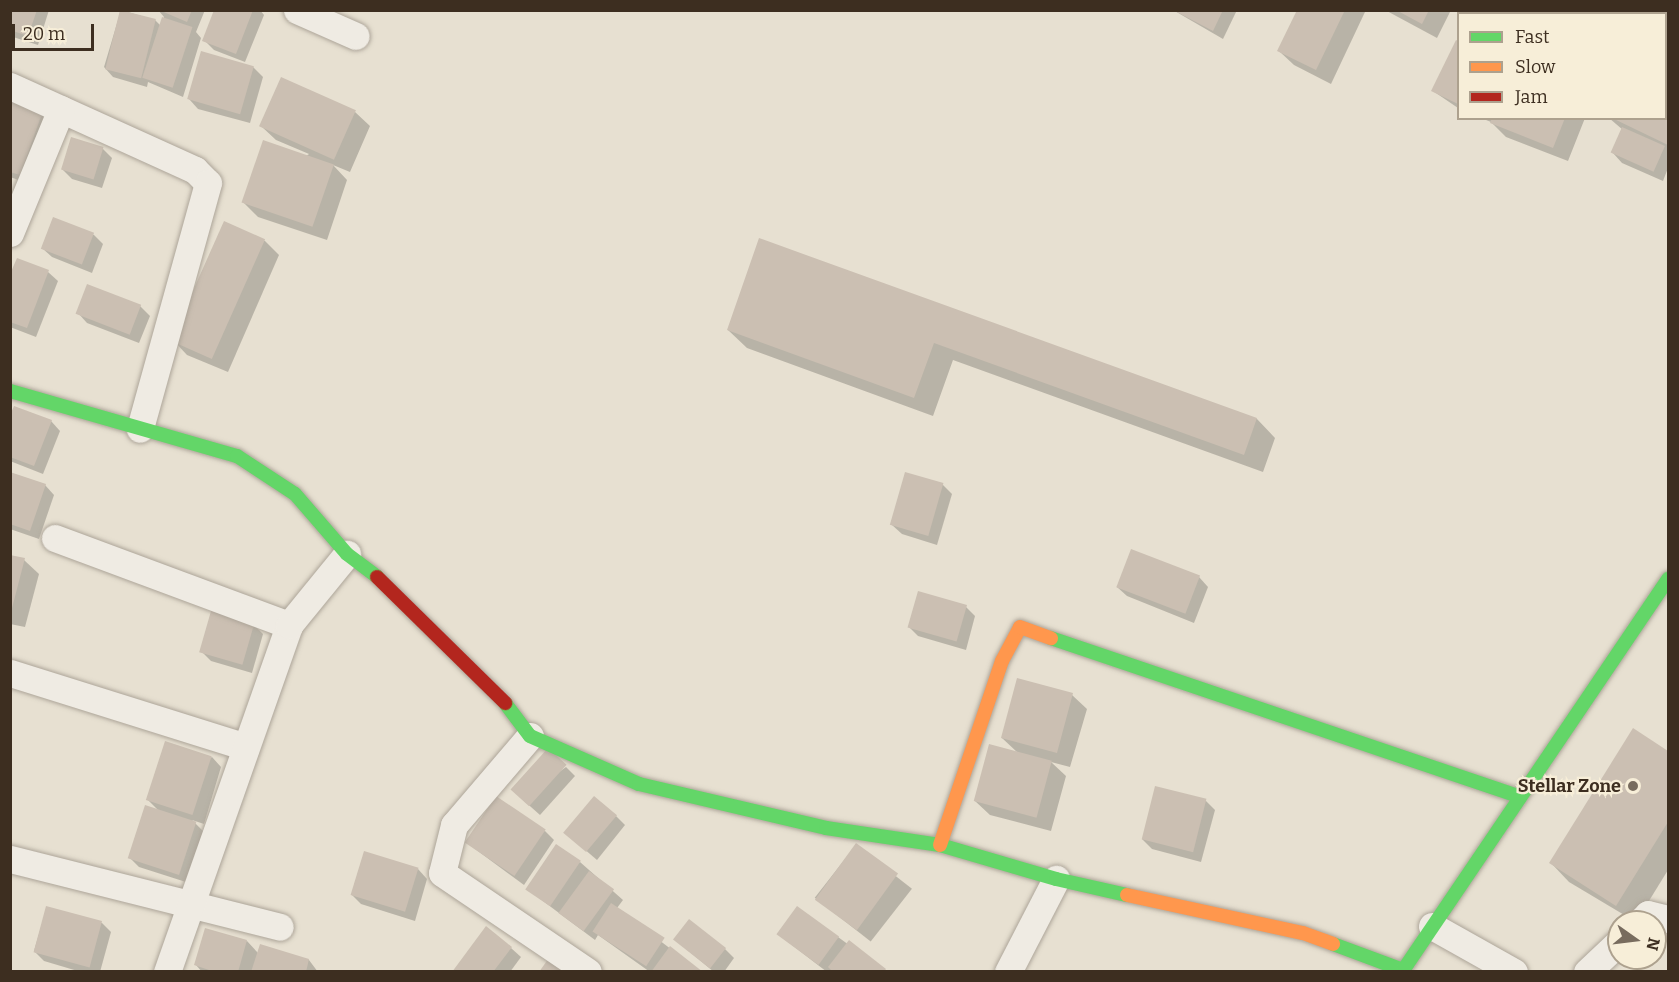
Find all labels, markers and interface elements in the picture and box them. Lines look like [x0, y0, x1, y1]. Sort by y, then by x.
scale bar [15, 12, 98, 50]
legend [1457, 12, 1667, 120]
text: 20 m [23, 23, 65, 45]
text: Fast [1515, 26, 1550, 48]
text: Slow [1515, 56, 1555, 78]
text: Jam [1515, 86, 1548, 108]
place label: Stellar Zone [1518, 775, 1621, 797]
marker: Stellar Zone [1626, 779, 1640, 793]
north arrow [1607, 910, 1667, 970]
text: N [1642, 936, 1664, 952]

